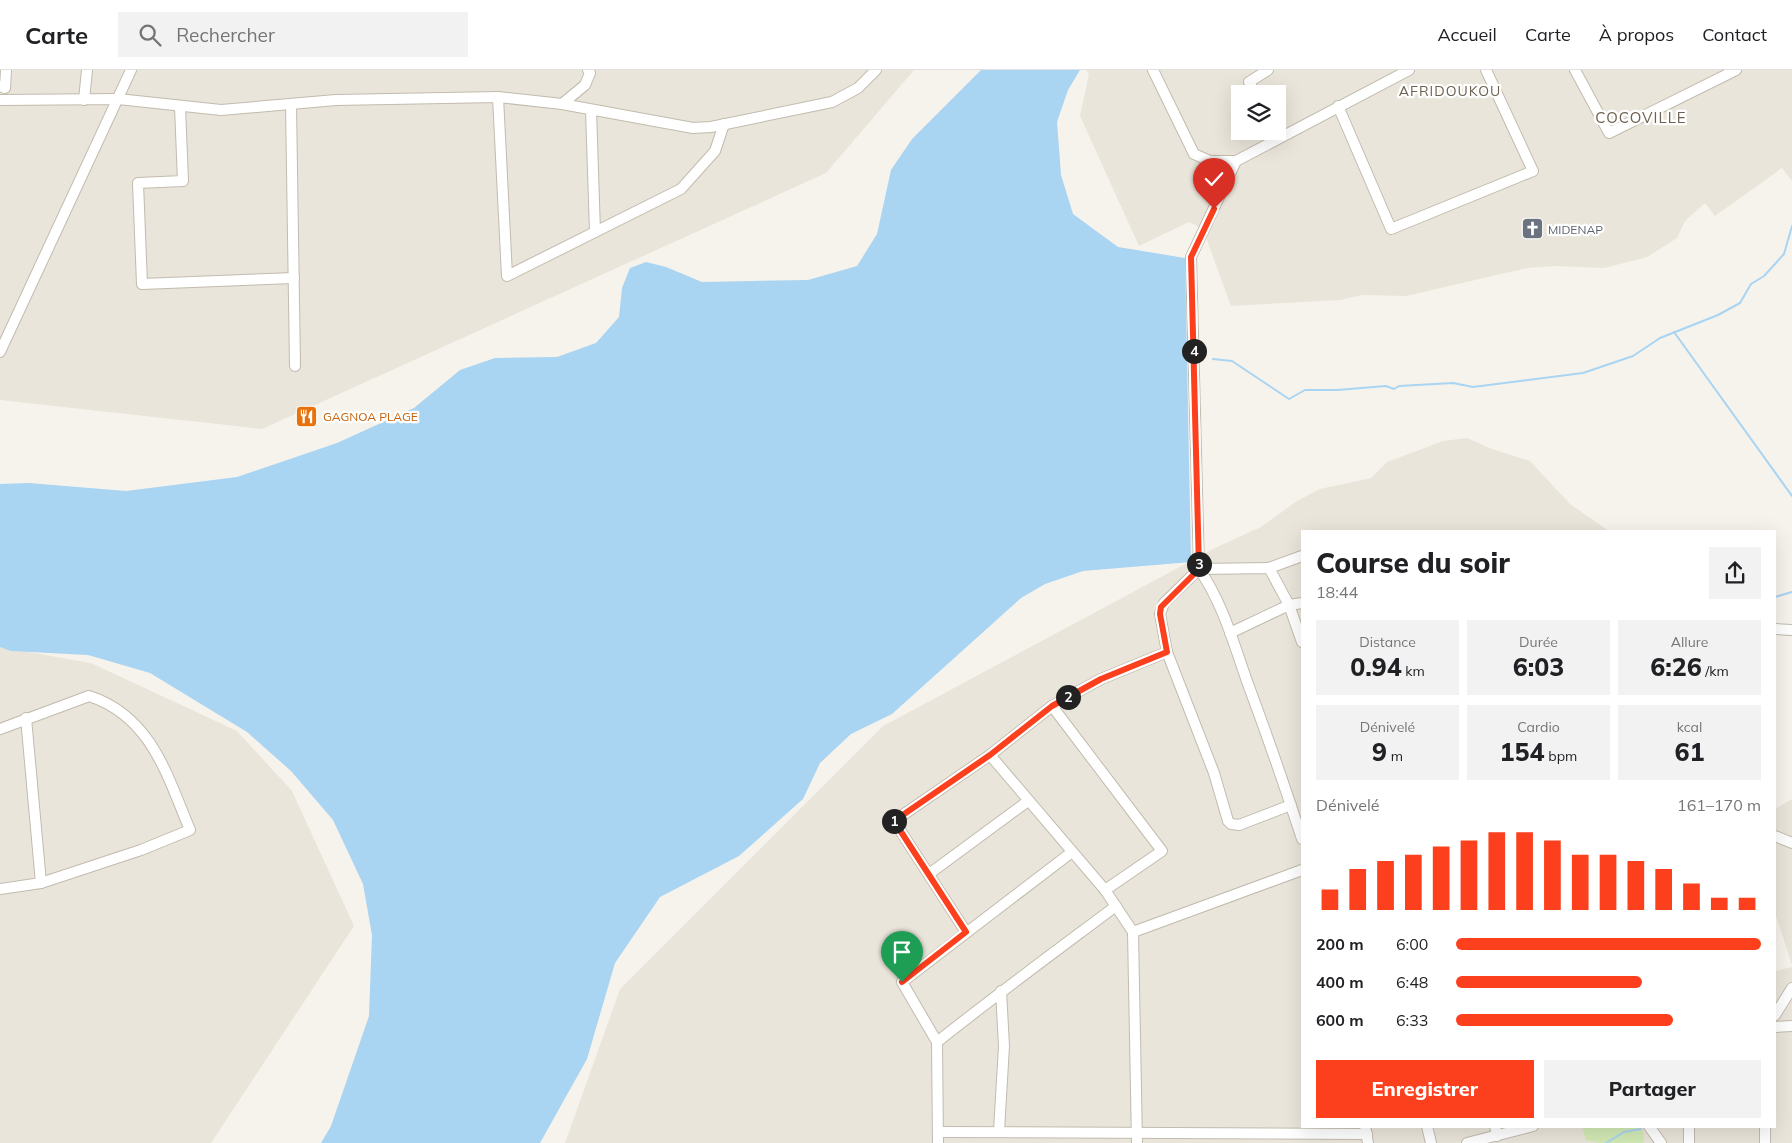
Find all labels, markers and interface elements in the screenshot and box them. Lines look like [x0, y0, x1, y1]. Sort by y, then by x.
search box [118, 12, 468, 57]
text: Carte [25, 20, 88, 50]
icon: search [136, 21, 164, 49]
text: Rechercher [176, 23, 275, 47]
text: Accueil [1437, 23, 1497, 46]
text: Carte [1525, 23, 1571, 46]
text: À propos [1599, 23, 1674, 46]
text: Contact [1702, 23, 1767, 46]
district label: AFRIDOUKOU [1399, 82, 1501, 100]
map controls [1231, 85, 1286, 140]
button: layers [1231, 85, 1286, 140]
district label: COCOVILLE [1595, 108, 1687, 127]
pin [1193, 158, 1235, 209]
icon: check [1200, 165, 1228, 193]
church icon: MIDENAP [1520, 217, 1544, 241]
place label: MIDENAP [1548, 222, 1603, 237]
pin: 4 [1182, 338, 1206, 364]
text: 4 [1190, 342, 1199, 360]
restaurant icon: GAGNOA PLAGE [295, 404, 319, 428]
place label: GAGNOA PLAGE [323, 409, 418, 424]
text: Course du soir [1316, 545, 1510, 580]
button: share [1709, 547, 1761, 599]
pin: 3 [1186, 552, 1212, 576]
text: 3 [1195, 555, 1204, 573]
text: 18:44 [1316, 582, 1358, 602]
text: Distance [1359, 633, 1416, 651]
text: Durée [1519, 633, 1558, 651]
text: Allure [1671, 633, 1708, 651]
text: 0.94 [1350, 651, 1402, 682]
text: 6:03 [1513, 651, 1564, 682]
text: 6:26 [1650, 651, 1702, 682]
text: km [1402, 662, 1425, 680]
text: /km [1702, 662, 1729, 680]
pin: 2 [1056, 684, 1080, 710]
text: 2 [1064, 688, 1073, 706]
text: Dénivelé [1360, 718, 1415, 736]
text: Cardio [1517, 718, 1560, 736]
text: kcal [1677, 718, 1702, 736]
text: 9 [1372, 736, 1387, 767]
text: 154 [1500, 736, 1545, 767]
text: 61 [1674, 736, 1705, 767]
text: m [1387, 747, 1403, 765]
text: bpm [1545, 747, 1577, 765]
text: Dénivelé [1316, 795, 1379, 815]
text: 161–170 m [1677, 795, 1761, 815]
pin: 1 [882, 808, 906, 834]
text: 1 [890, 812, 899, 830]
pin [881, 931, 923, 982]
text: 200 m [1316, 934, 1364, 954]
text: 6:00 [1396, 934, 1428, 954]
icon: arrive [888, 938, 916, 966]
text: 400 m [1316, 972, 1364, 992]
text: 6:48 [1396, 972, 1428, 992]
text: 600 m [1316, 1010, 1364, 1030]
text: 6:33 [1396, 1010, 1428, 1030]
button: Enregistrer [1316, 1060, 1534, 1118]
button: Partager [1544, 1060, 1761, 1118]

